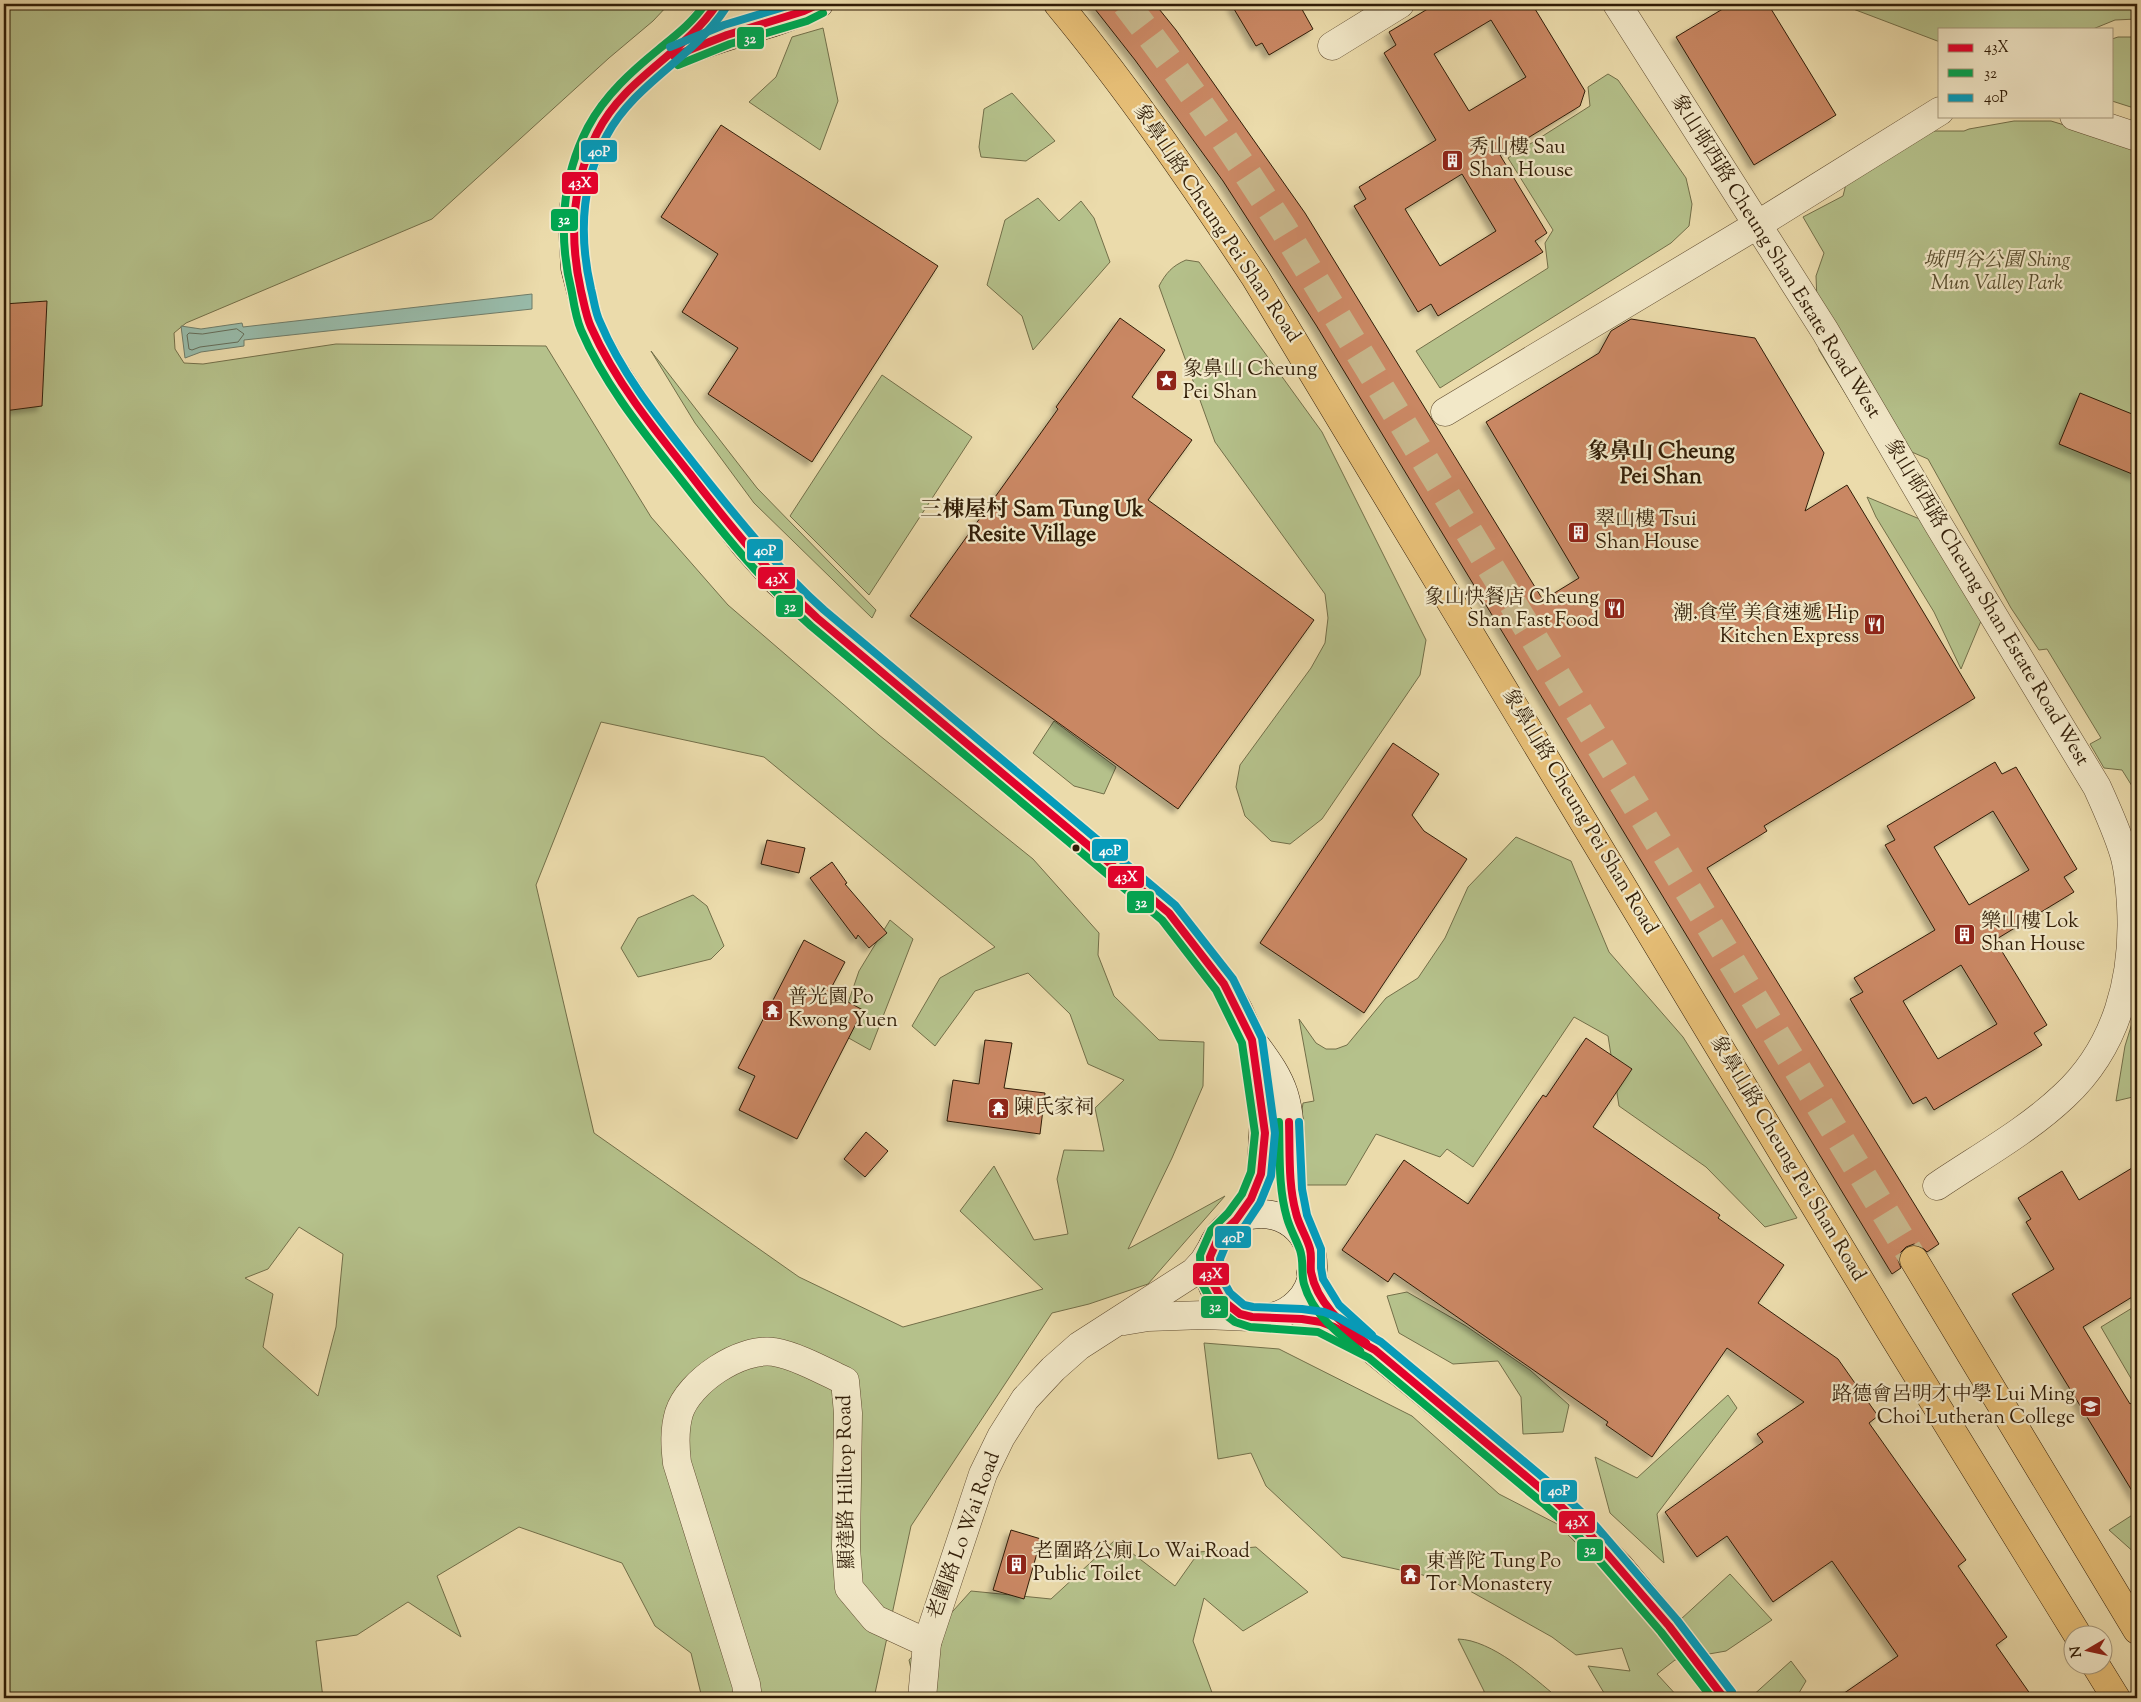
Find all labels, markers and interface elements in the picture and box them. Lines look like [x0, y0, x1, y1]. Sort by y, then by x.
line badge: 32 [736, 26, 765, 50]
legend [1938, 28, 2114, 118]
text: 32 [744, 30, 757, 50]
text: 43X [1984, 38, 2009, 59]
text: 32 [1984, 64, 1997, 85]
text: 40P [1984, 88, 2008, 109]
street label: 象山邨西路 Cheung Shan Estate Road West [1663, 89, 1887, 425]
street label: 象鼻山路 Cheung Pei Shan Road [1125, 99, 1307, 349]
place label: 秀山樓 Sau Shan House [1469, 134, 1573, 186]
line badge: 40P [580, 139, 618, 163]
text: 40P [587, 143, 610, 163]
building icon: 秀山樓 Sau Shan House [1441, 148, 1465, 172]
line badge: 43X [561, 171, 599, 195]
text: 43X [567, 174, 592, 194]
line badge: 32 [550, 208, 579, 232]
text: 32 [558, 211, 571, 231]
park label: 城門谷公園 Shing Mun Valley Park [1923, 247, 2071, 299]
place label: 象鼻山 Cheung Pei Shan [1183, 356, 1317, 408]
place icon: 象鼻山 Cheung Pei Shan [1155, 369, 1179, 393]
street label: 象山邨西路 Cheung Shan Estate Road West [1876, 434, 2096, 772]
district label: 象鼻山 Cheung Pei Shan [1587, 437, 1735, 494]
district label: 三棟屋村 Sam Tung Uk Resite Village [920, 495, 1144, 552]
place label: 翠山樓 Tsui Shan House [1595, 506, 1699, 558]
building icon: 翠山樓 Tsui Shan House [1567, 520, 1591, 544]
line badge: 40P [746, 538, 784, 562]
text: 40P [753, 542, 776, 562]
line badge: 43X [757, 566, 796, 590]
text: 43X [764, 570, 789, 590]
place label: 象山快餐店 Cheung Shan Fast Food [1425, 584, 1599, 636]
line badge: 32 [775, 594, 804, 618]
restaurant icon: 象山快餐店 Cheung Shan Fast Food [1603, 597, 1627, 621]
text: 32 [784, 598, 797, 618]
place label: 潮.食堂 美食速遞 Hip Kitchen Express [1673, 600, 1859, 652]
restaurant icon: 潮.食堂 美食速遞 Hip Kitchen Express [1863, 613, 1887, 637]
street label: 象鼻山路 Cheung Pei Shan Road [1494, 684, 1664, 940]
line badge: 40P [1091, 838, 1129, 862]
text: 40P [1098, 842, 1121, 862]
unlabelled marker [1071, 843, 1081, 853]
line badge: 43X [1107, 865, 1145, 889]
text: 43X [1113, 868, 1138, 888]
line badge: 32 [1126, 890, 1155, 914]
text: 32 [1135, 894, 1148, 914]
place label: 樂山樓 Lok Shan House [1981, 908, 2085, 960]
building icon: 樂山樓 Lok Shan House [1953, 922, 1977, 946]
place label: 普光園 Po Kwong Yuen [788, 984, 898, 1036]
temple icon: 普光園 Po Kwong Yuen [760, 998, 784, 1022]
street label: 象鼻山路 Cheung Pei Shan Road [1702, 1031, 1872, 1287]
place label: 陳氏家祠 [1014, 1094, 1094, 1123]
temple icon: 陳氏家祠 [986, 1096, 1010, 1120]
line badge: 40P [1214, 1225, 1252, 1249]
text: 40P [1221, 1229, 1244, 1249]
line badge: 43X [1192, 1262, 1230, 1286]
text: 43X [1198, 1265, 1223, 1285]
line badge: 32 [1200, 1295, 1229, 1319]
text: 32 [1209, 1298, 1222, 1318]
place label: 路德會呂明才中學 Lui Ming Choi Lutheran College [1832, 1381, 2075, 1433]
street label: 顯達路 Hilltop Road [831, 1394, 863, 1570]
school or university icon: 路德會呂明才中學 Lui Ming Choi Lutheran College [2079, 1395, 2103, 1419]
street label: 老圍路 Lo Wai Road [921, 1448, 1009, 1624]
line badge: 40P [1540, 1479, 1578, 1503]
text: 40P [1547, 1482, 1570, 1502]
line badge: 43X [1558, 1510, 1596, 1534]
text: 43X [1564, 1513, 1589, 1533]
place label: 老圍路公廁 Lo Wai Road Public Toilet [1033, 1538, 1250, 1590]
line badge: 32 [1576, 1538, 1604, 1562]
text: 32 [1584, 1541, 1597, 1561]
place label: 東普陀 Tung Po Tor Monastery [1426, 1548, 1561, 1600]
building icon: 老圍路公廁 Lo Wai Road Public Toilet [1005, 1552, 1029, 1576]
temple icon: 東普陀 Tung Po Tor Monastery [1398, 1562, 1422, 1586]
north arrow [2064, 1624, 2114, 1674]
text: N [2066, 1645, 2088, 1659]

